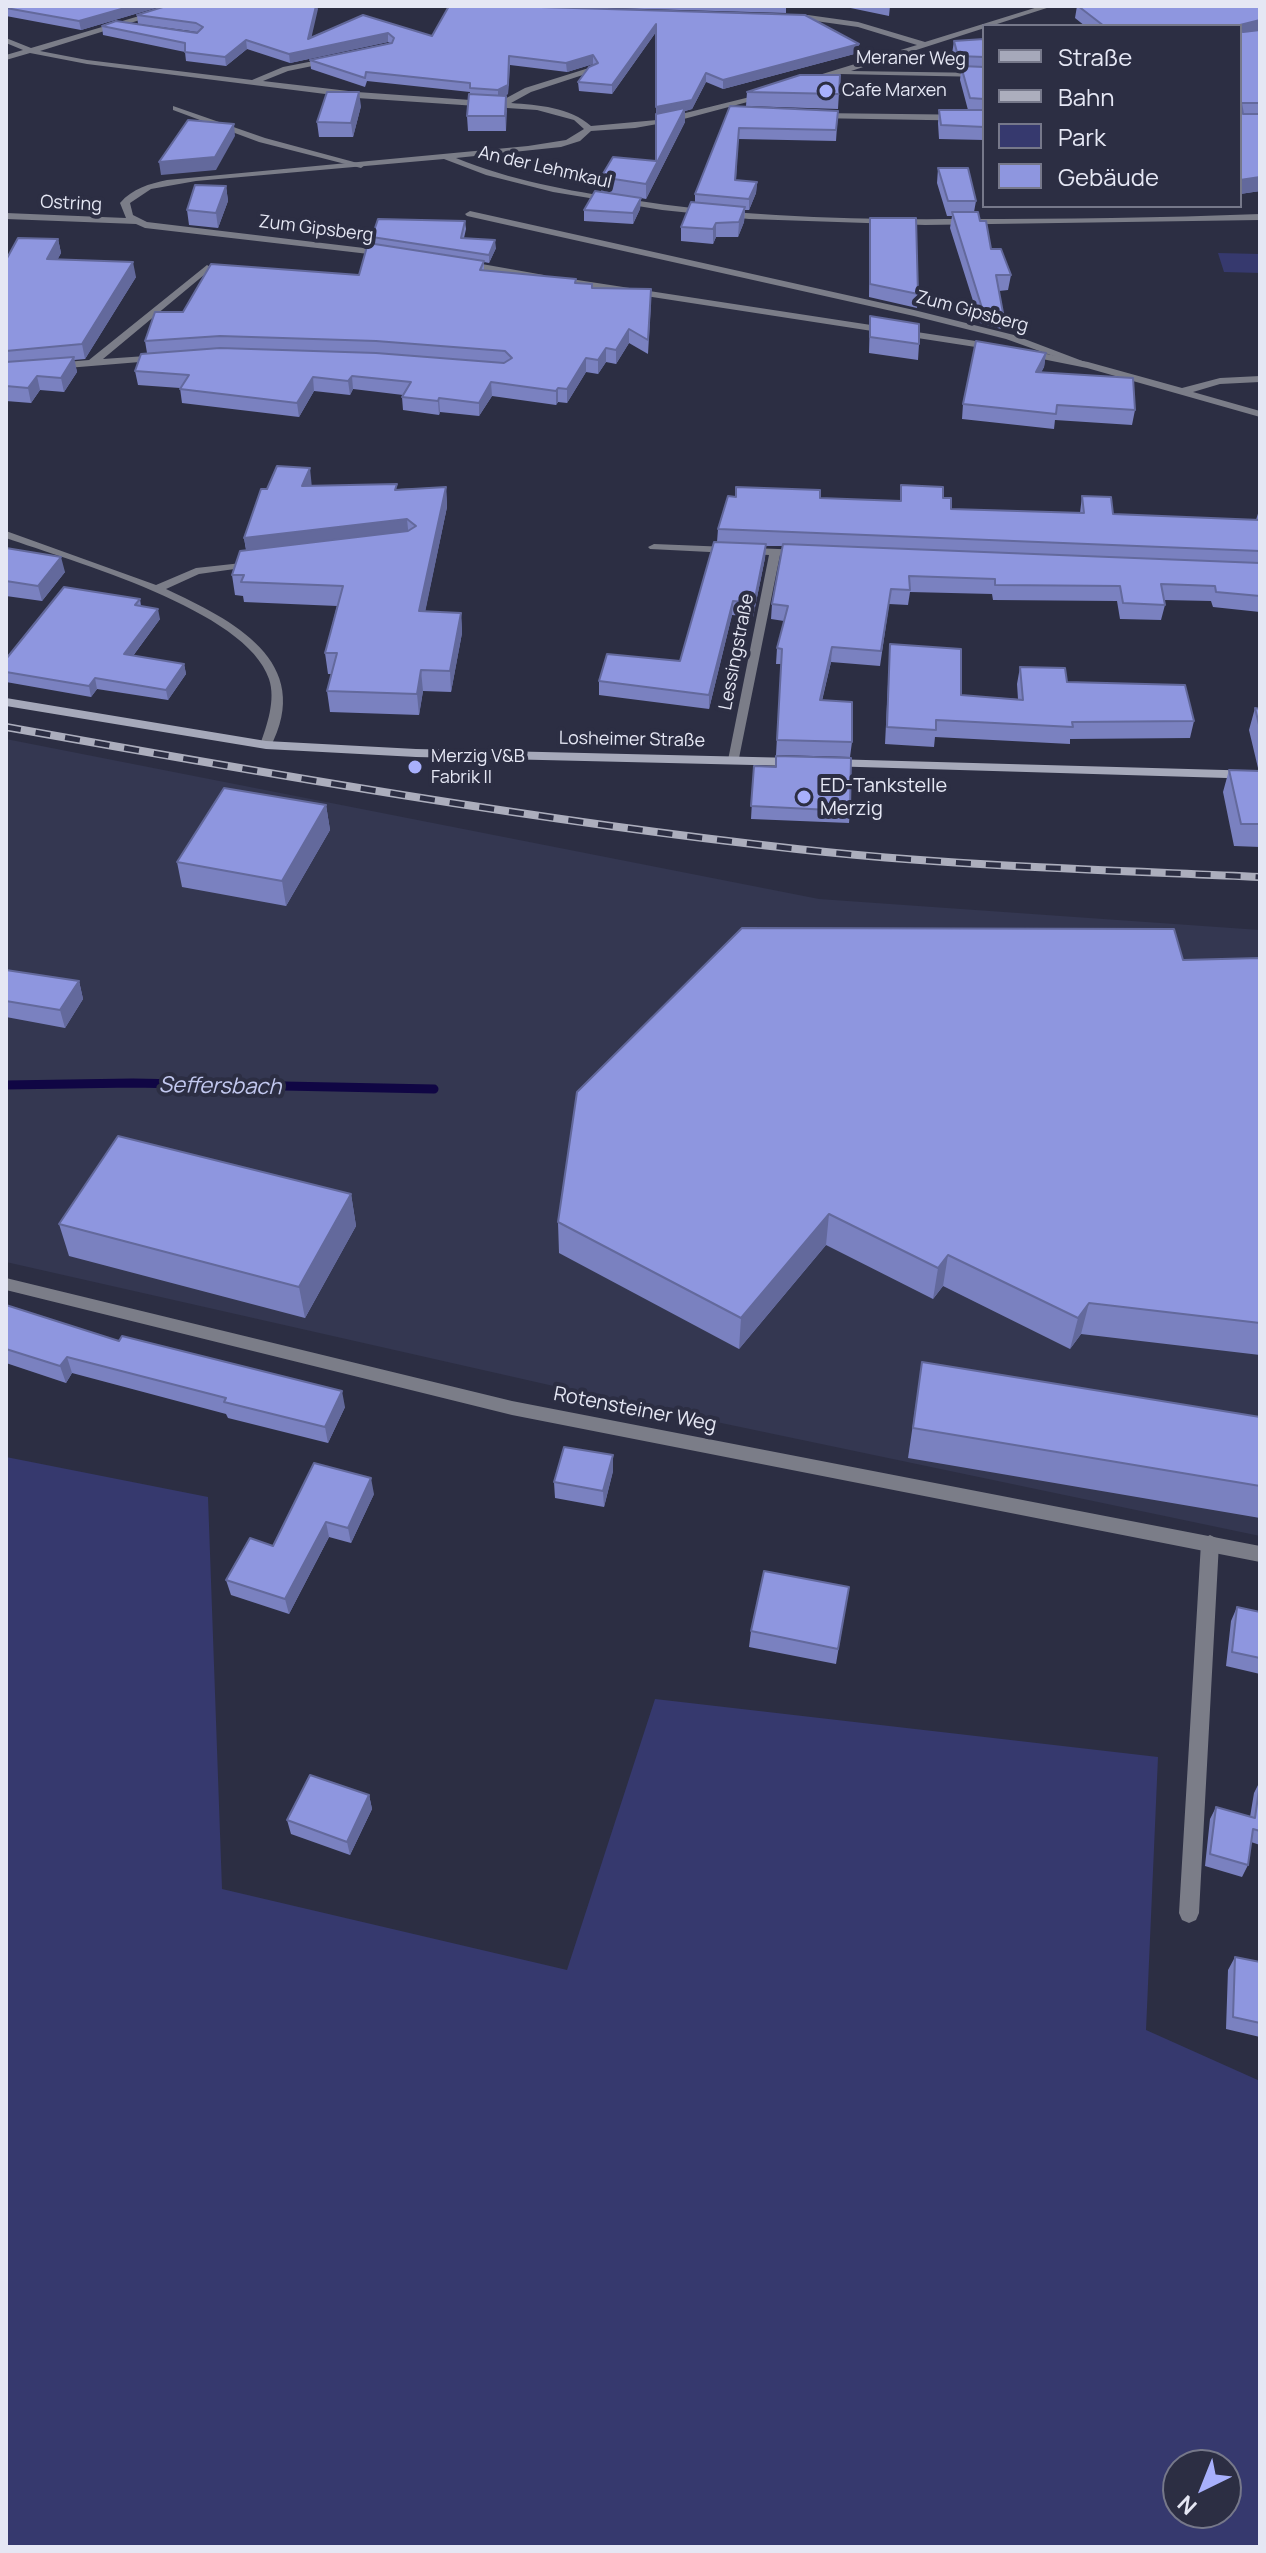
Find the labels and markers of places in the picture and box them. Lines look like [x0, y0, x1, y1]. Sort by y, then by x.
place label: Cafe Marxen [842, 80, 947, 102]
marker: Cafe Marxen [817, 82, 835, 100]
place label: Merzig V&B Fabrik II [431, 746, 525, 788]
marker: Merzig V&B Fabrik II [406, 758, 424, 776]
place label: ED-Tankstelle Merzig [820, 774, 947, 821]
marker: ED-Tankstelle Merzig [795, 788, 813, 806]

